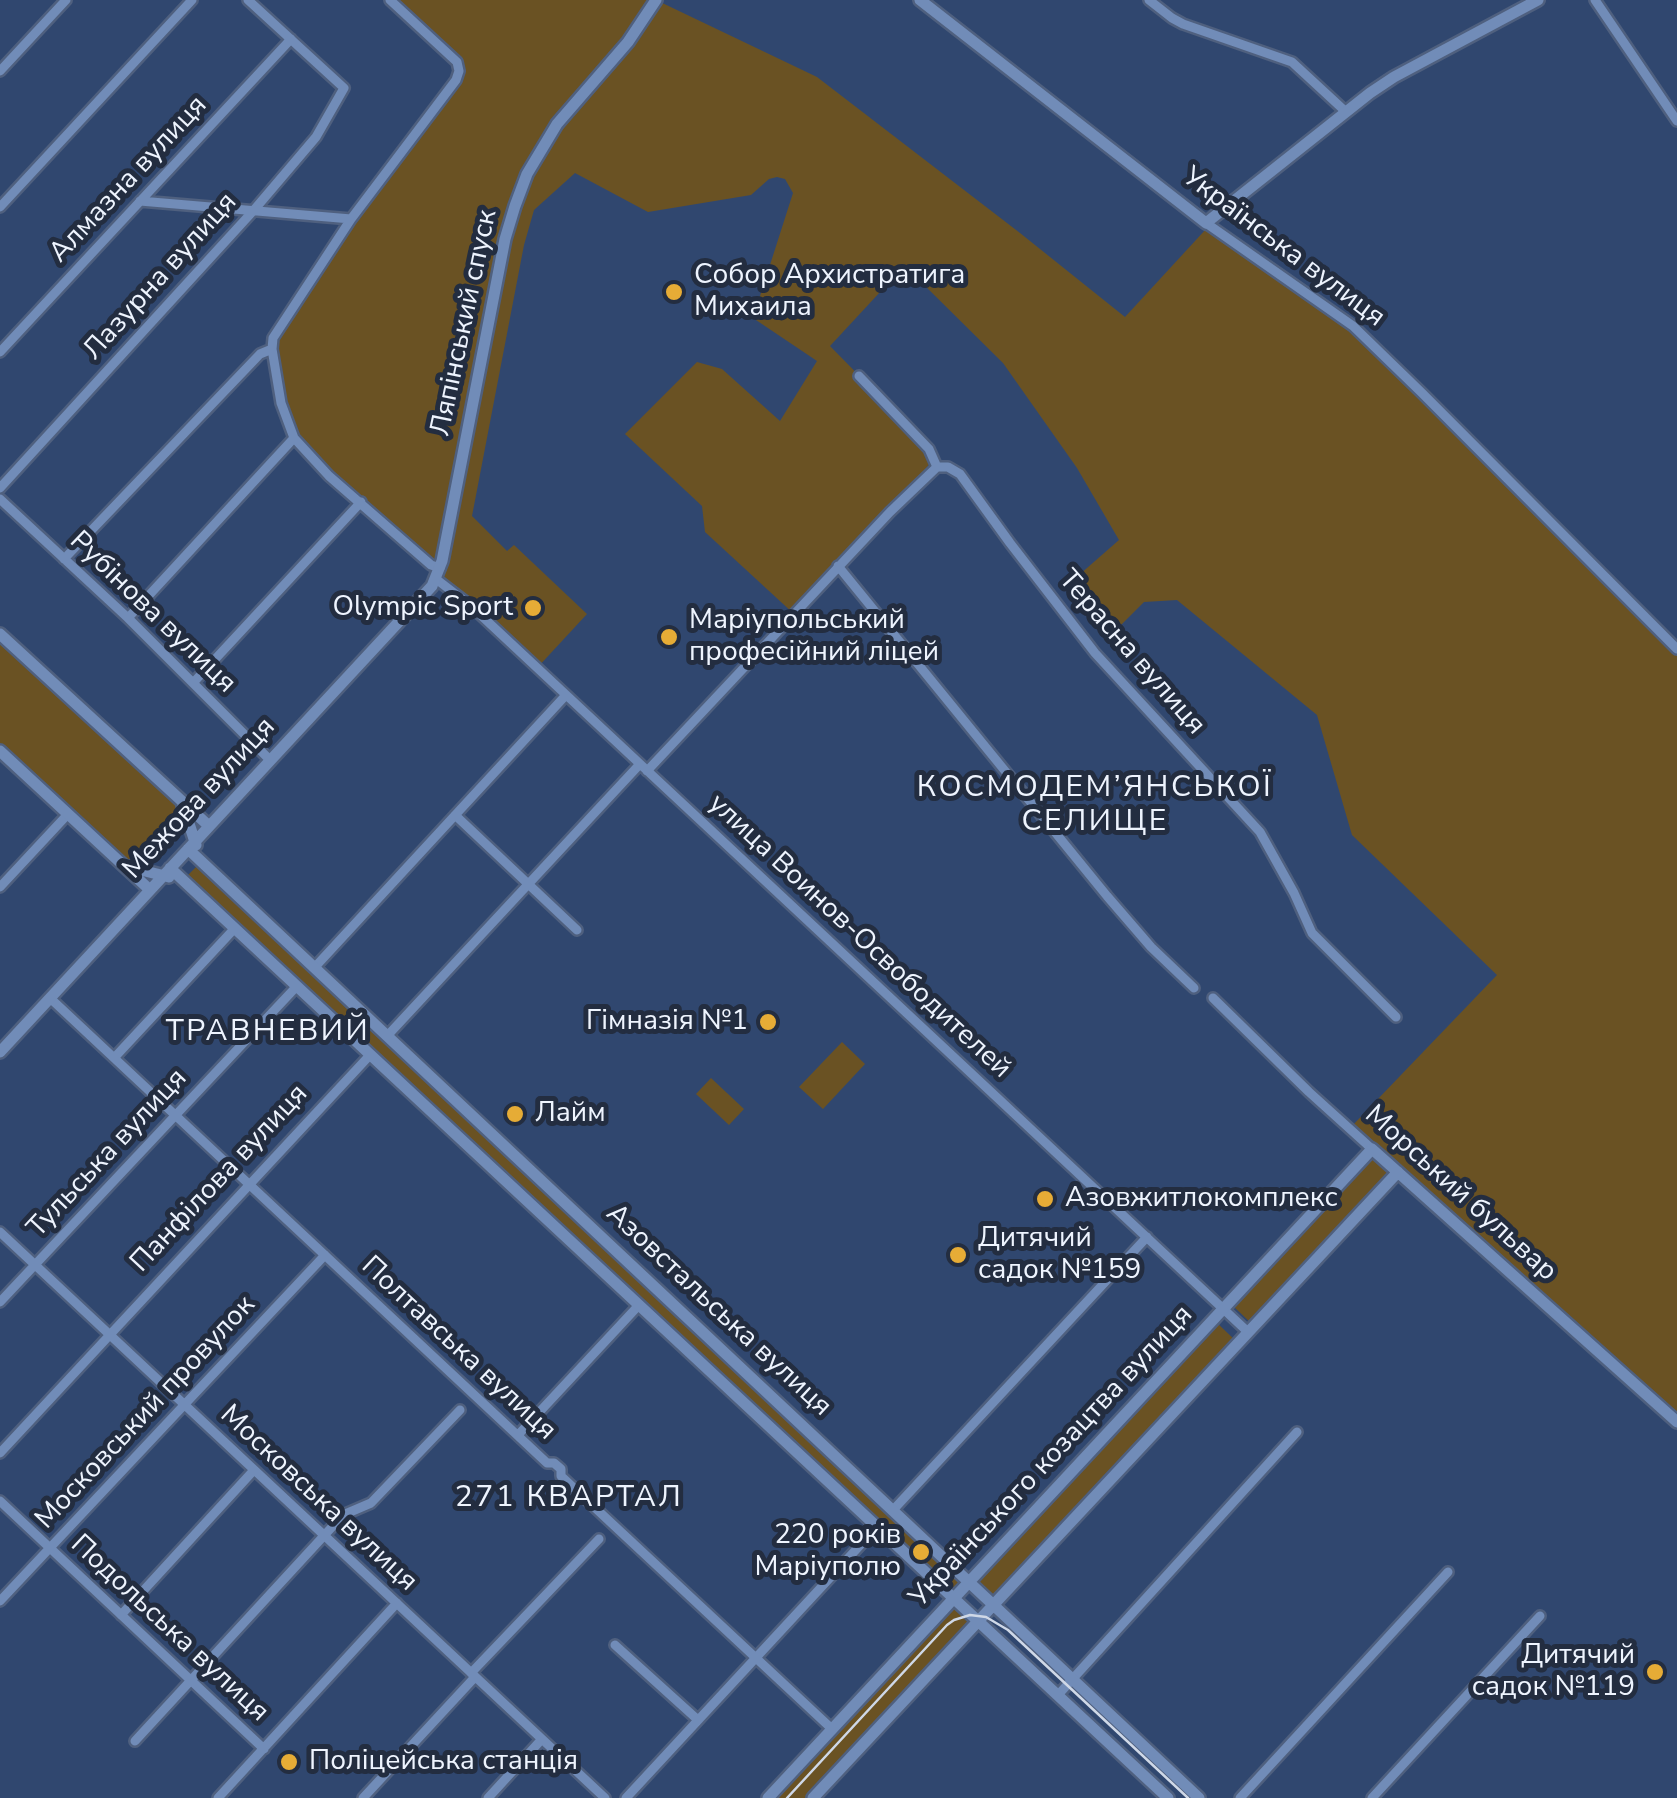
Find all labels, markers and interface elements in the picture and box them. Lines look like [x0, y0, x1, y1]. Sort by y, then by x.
street label: Алмазна вулиця [43, 90, 215, 270]
street label: Українська вулиця [1175, 161, 1391, 335]
street label: Лазурна вулиця [77, 187, 245, 367]
street label: Ляпінський спуск [425, 207, 505, 439]
place label: Собор Архистратига Михаила [694, 259, 965, 325]
marker: Собор Архистратига Михаила [663, 281, 685, 303]
street label: Рубінова вулиця [62, 525, 242, 701]
street label: Терасна вулиця [1050, 564, 1212, 742]
place label: Olympic Sport [333, 591, 513, 625]
marker: Olympic Sport [522, 597, 544, 619]
place label: Маріупольський професійний ліцей [689, 604, 939, 670]
marker: Маріупольський професійний ліцей [658, 626, 680, 648]
street label: Межова вулиця [117, 711, 283, 887]
district label: КОСМОДЕМ’ЯНСЬКОЇ СЕЛИЩЕ [917, 771, 1273, 842]
street label: улица Воинов-Освободителей [701, 788, 1017, 1086]
place label: Гімназія №1 [586, 1005, 748, 1039]
marker: Гімназія №1 [757, 1011, 779, 1033]
district label: ТРАВНЕВИЙ [166, 1015, 370, 1051]
street label: Тульська вулиця [21, 1063, 195, 1245]
street label: Панфілова вулиця [124, 1078, 316, 1280]
place label: Лайм [535, 1097, 606, 1131]
street label: Морський бульвар [1357, 1099, 1563, 1289]
marker: Лайм [504, 1103, 526, 1125]
place label: Азовжитлокомплекс [1065, 1182, 1338, 1216]
marker: Азовжитлокомплекс [1034, 1188, 1056, 1210]
street label: Азовстальська вулиця [598, 1198, 838, 1424]
place label: Дитячий садок №159 [978, 1222, 1141, 1288]
marker: Дитячий садок №159 [947, 1244, 969, 1266]
street label: Полтавська вулиця [354, 1250, 562, 1448]
street label: Московський провулок [29, 1289, 263, 1537]
street label: Українського козацтва вулиця [903, 1299, 1201, 1615]
street label: Московська вулиця [212, 1399, 424, 1599]
district label: 271 КВАРТАЛ [455, 1481, 683, 1517]
place label: 220 років Маріуполю [754, 1519, 901, 1585]
street label: Подольська вулиця [63, 1528, 275, 1730]
marker: 220 років Маріуполю [910, 1541, 932, 1563]
place label: Дитячий садок №119 [1472, 1639, 1635, 1705]
marker: Дитячий садок №119 [1644, 1661, 1666, 1683]
place label: Поліцейська станція [309, 1745, 578, 1779]
marker: Поліцейська станція [278, 1751, 300, 1773]

